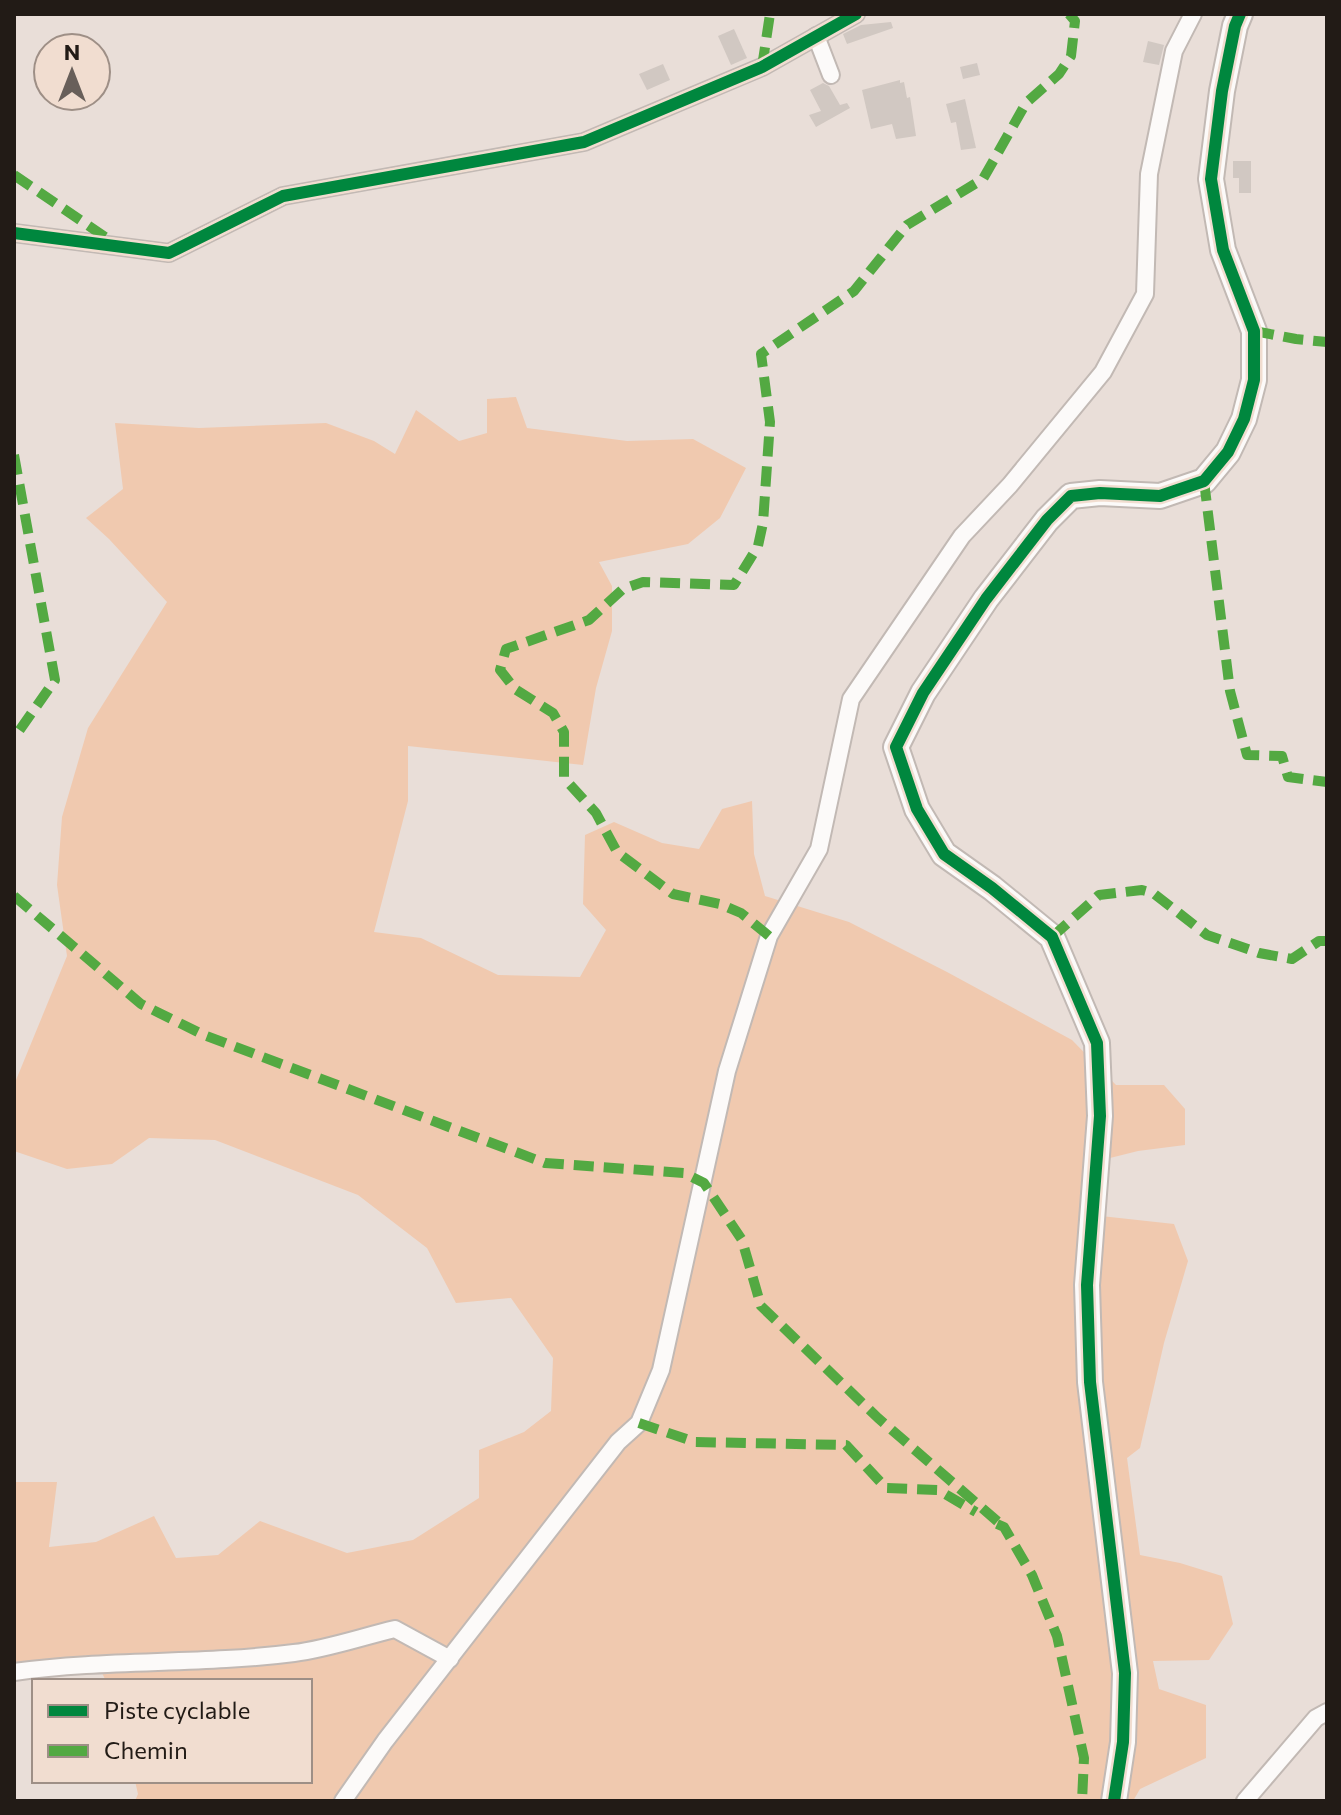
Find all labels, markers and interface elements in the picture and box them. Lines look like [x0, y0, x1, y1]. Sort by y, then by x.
north arrow [32, 32, 112, 112]
text: N [64, 38, 80, 65]
legend [32, 1679, 312, 1783]
text: Piste cyclable [104, 1695, 250, 1724]
text: Chemin [104, 1735, 188, 1764]

